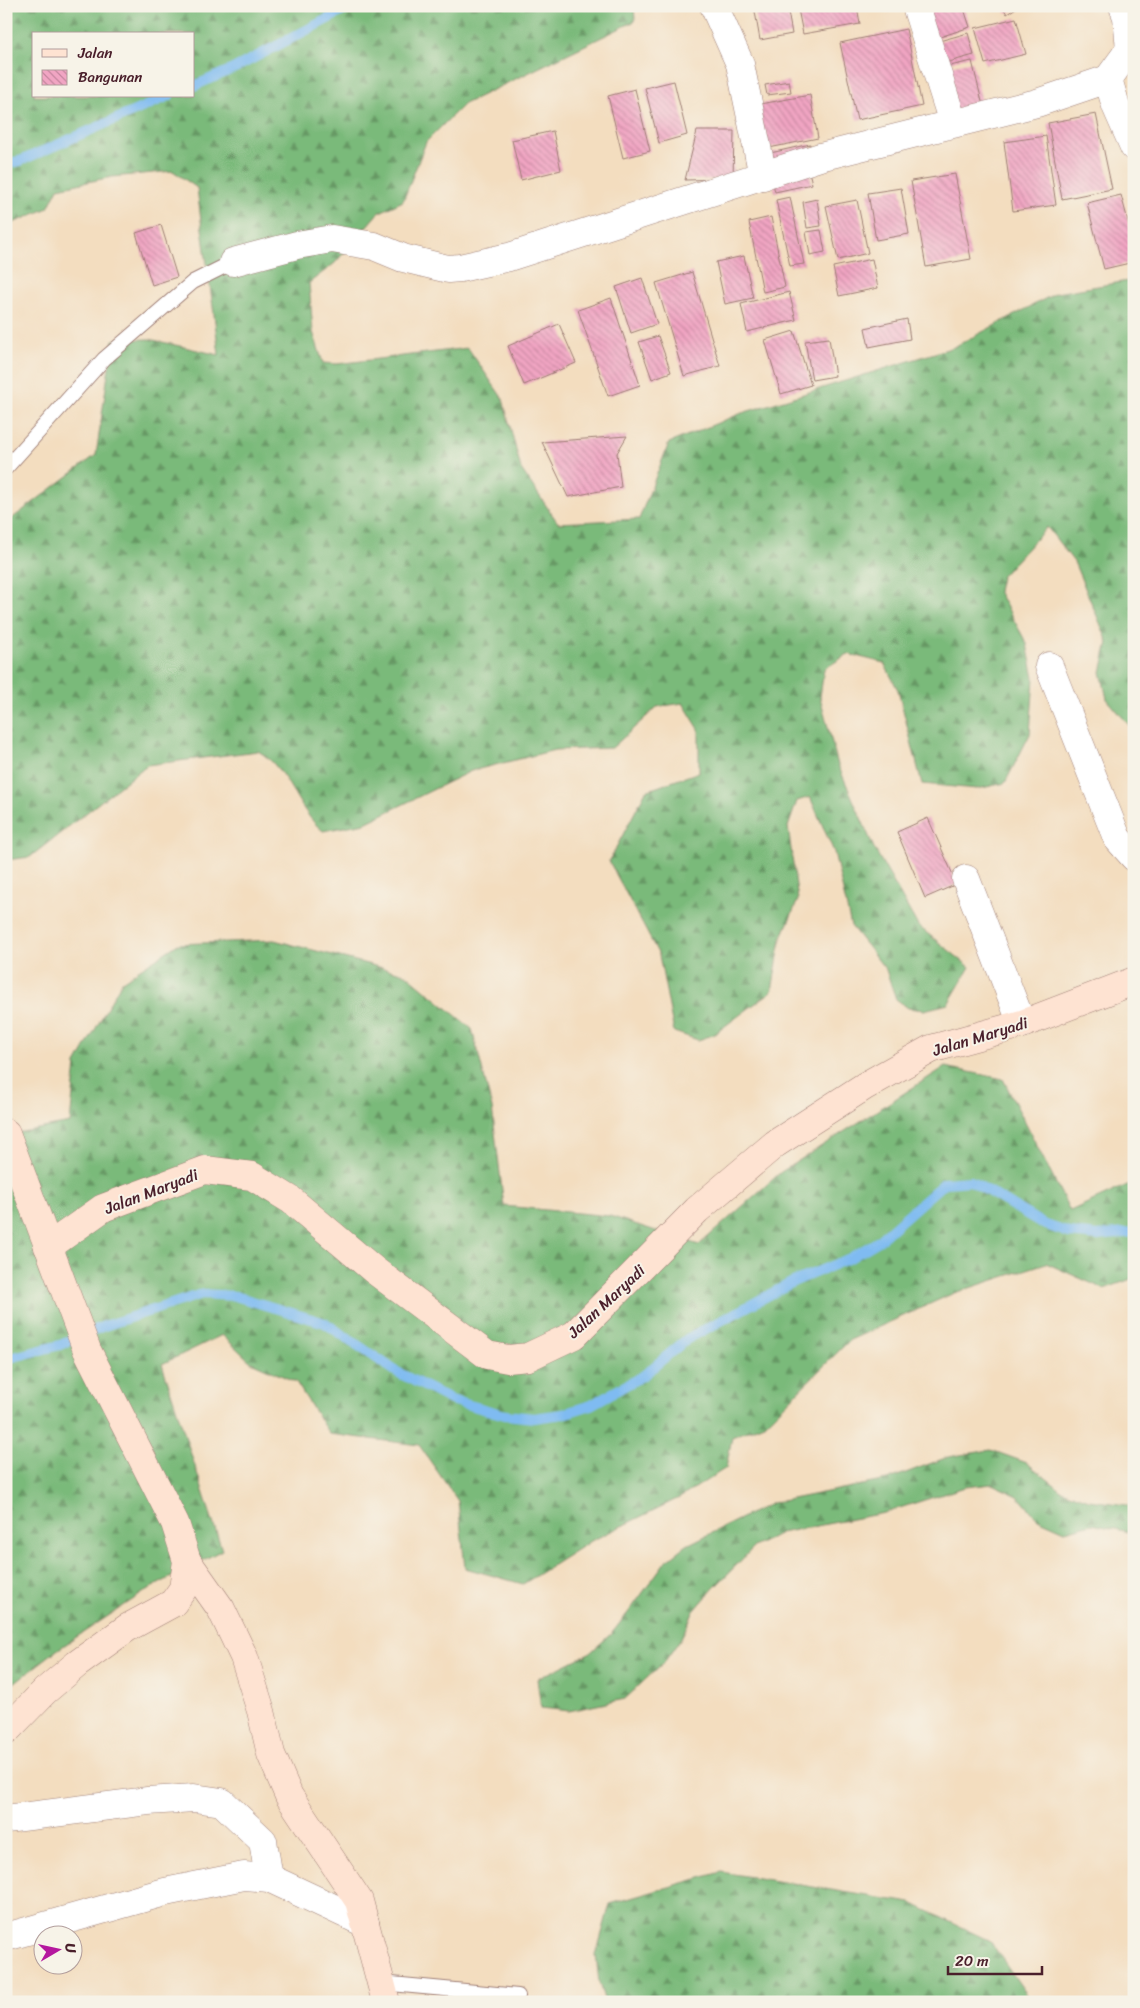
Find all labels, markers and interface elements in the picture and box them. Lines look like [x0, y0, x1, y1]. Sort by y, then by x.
legend [32, 32, 195, 98]
text: Jalan [77, 40, 112, 66]
text: Bangunan [78, 64, 142, 90]
street label: Jalan Maryadi [928, 1008, 1032, 1065]
street label: Jalan Maryadi [99, 1160, 203, 1223]
street label: Jalan Maryadi [560, 1257, 653, 1346]
north arrow [32, 1926, 82, 1976]
text: U [57, 1942, 84, 1955]
scale bar [948, 1943, 1041, 1975]
text: 20 m [955, 1948, 989, 1974]

